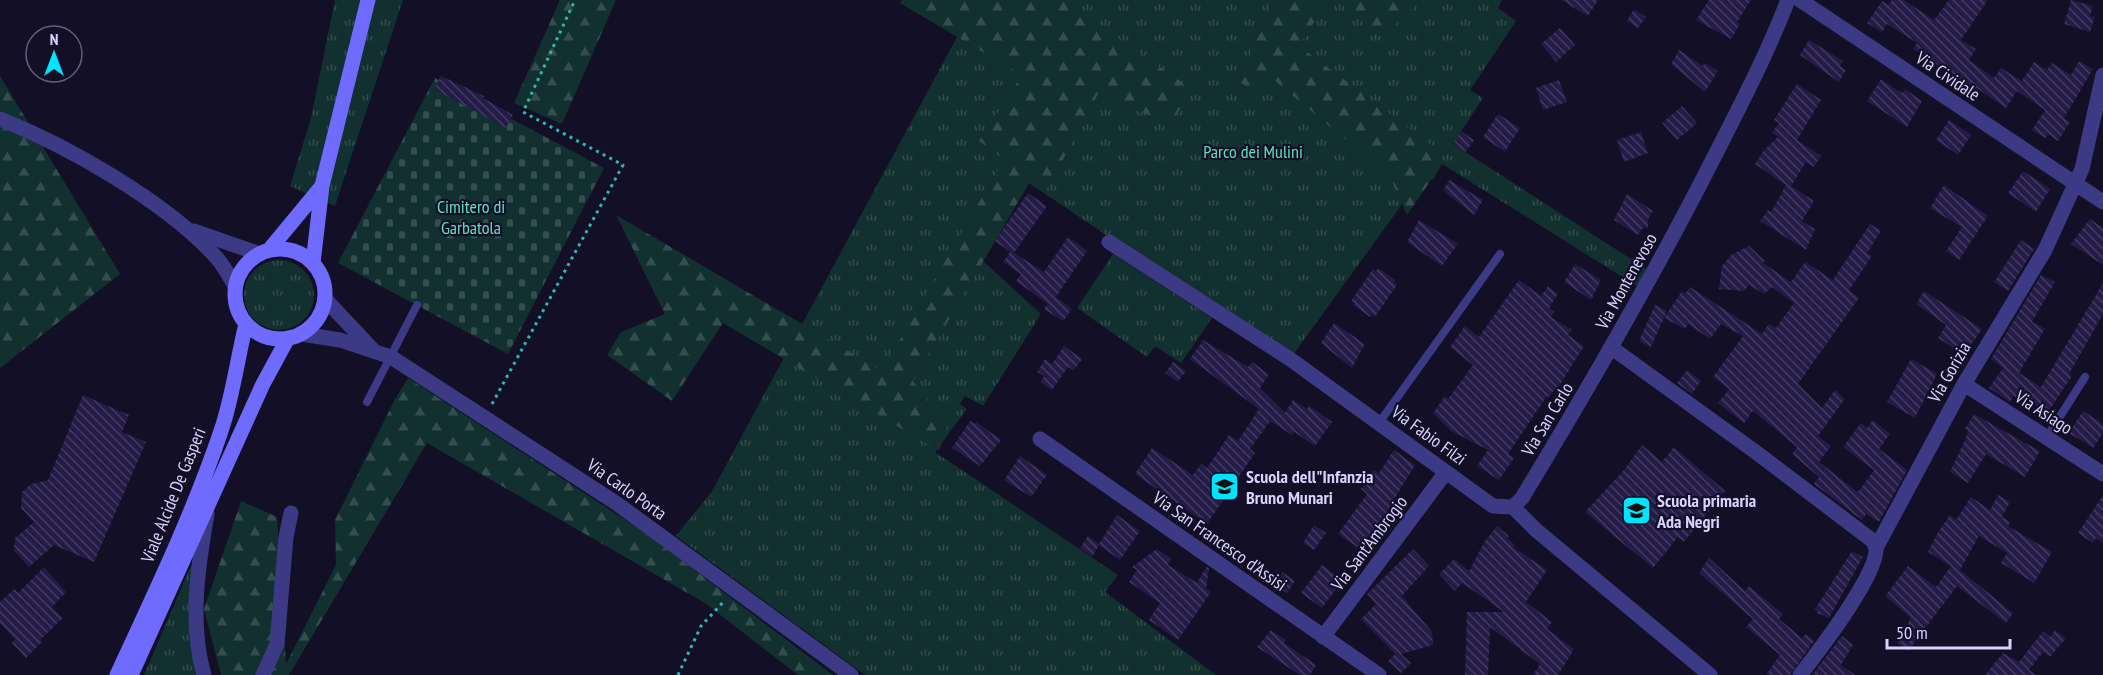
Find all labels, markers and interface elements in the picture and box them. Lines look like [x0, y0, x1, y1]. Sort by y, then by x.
north arrow [24, 24, 84, 84]
text: N [50, 29, 58, 49]
street label: Via Cividale [1911, 46, 1985, 106]
park label: Parco dei Mulini [1203, 140, 1303, 163]
park label: Cimitero di Garbatola [437, 195, 505, 239]
street label: Via Montenevoso [1590, 229, 1662, 334]
street label: Via Gorizia [1922, 338, 1976, 407]
street label: Via San Carlo [1516, 378, 1578, 461]
street label: Via Asiago [2010, 384, 2077, 439]
street label: Via Fabio Filzi [1386, 400, 1471, 470]
street label: Viale Alcide De Gasperi [135, 424, 211, 567]
street label: Via Carlo Porta [582, 453, 671, 525]
place label: Scuola dell"Infanzia Bruno Munari [1246, 465, 1374, 509]
school or university icon: Scuola dell"Infanzia Bruno Munari [1209, 470, 1241, 502]
street label: Via San Francesco d'Assisi [1148, 486, 1292, 596]
place label: Scuola primaria Ada Negri [1656, 489, 1756, 533]
street label: Via Sant'Ambrogio [1325, 491, 1412, 596]
school or university icon: Scuola primaria Ada Negri [1620, 494, 1652, 526]
scale bar [1887, 612, 2010, 650]
text: 50 m [1896, 621, 1928, 644]

